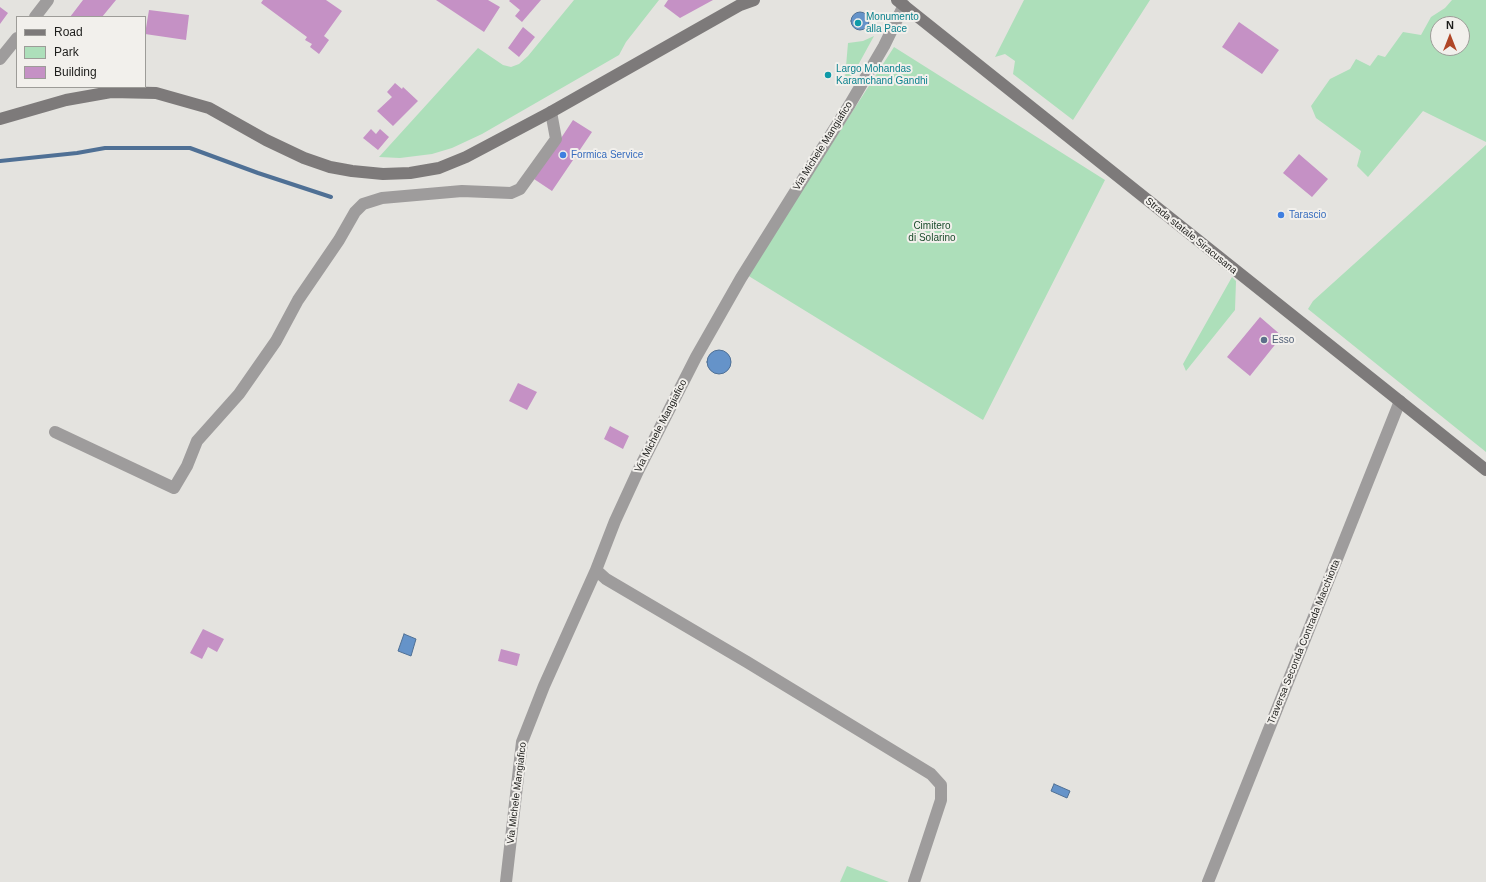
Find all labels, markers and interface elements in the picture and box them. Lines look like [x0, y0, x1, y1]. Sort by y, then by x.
place label: Monumento alla Pace [866, 11, 919, 34]
legend [16, 16, 146, 88]
north arrow [1430, 16, 1470, 56]
marker: Monumento alla Pace [853, 18, 863, 28]
text: N [1446, 19, 1454, 31]
text: Road [54, 25, 83, 39]
text: Park [54, 45, 79, 59]
place label: Largo Mohandas Karamchand Gandhi [836, 63, 928, 86]
text: Building [54, 65, 97, 79]
marker: Largo Mohandas Karamchand Gandhi [823, 70, 833, 80]
street label: Via Michele Mangiafico [791, 99, 855, 193]
place label: Formica Service [571, 149, 643, 161]
marker: Formica Service [558, 150, 568, 160]
street label: Strada statale Siracusana [1143, 195, 1239, 277]
place label: Tarascio [1289, 209, 1326, 221]
marker: Tarascio [1276, 210, 1286, 220]
park label: Cimitero di Solarino [908, 220, 956, 244]
place label: Esso [1272, 334, 1294, 346]
marker: Esso [1259, 335, 1269, 345]
street label: Via Michele Mangiafico [632, 378, 690, 474]
street label: Traversa Seconda Contrada Macchiotta [1265, 558, 1343, 726]
street label: Via Michele Mangiafico [505, 741, 529, 845]

